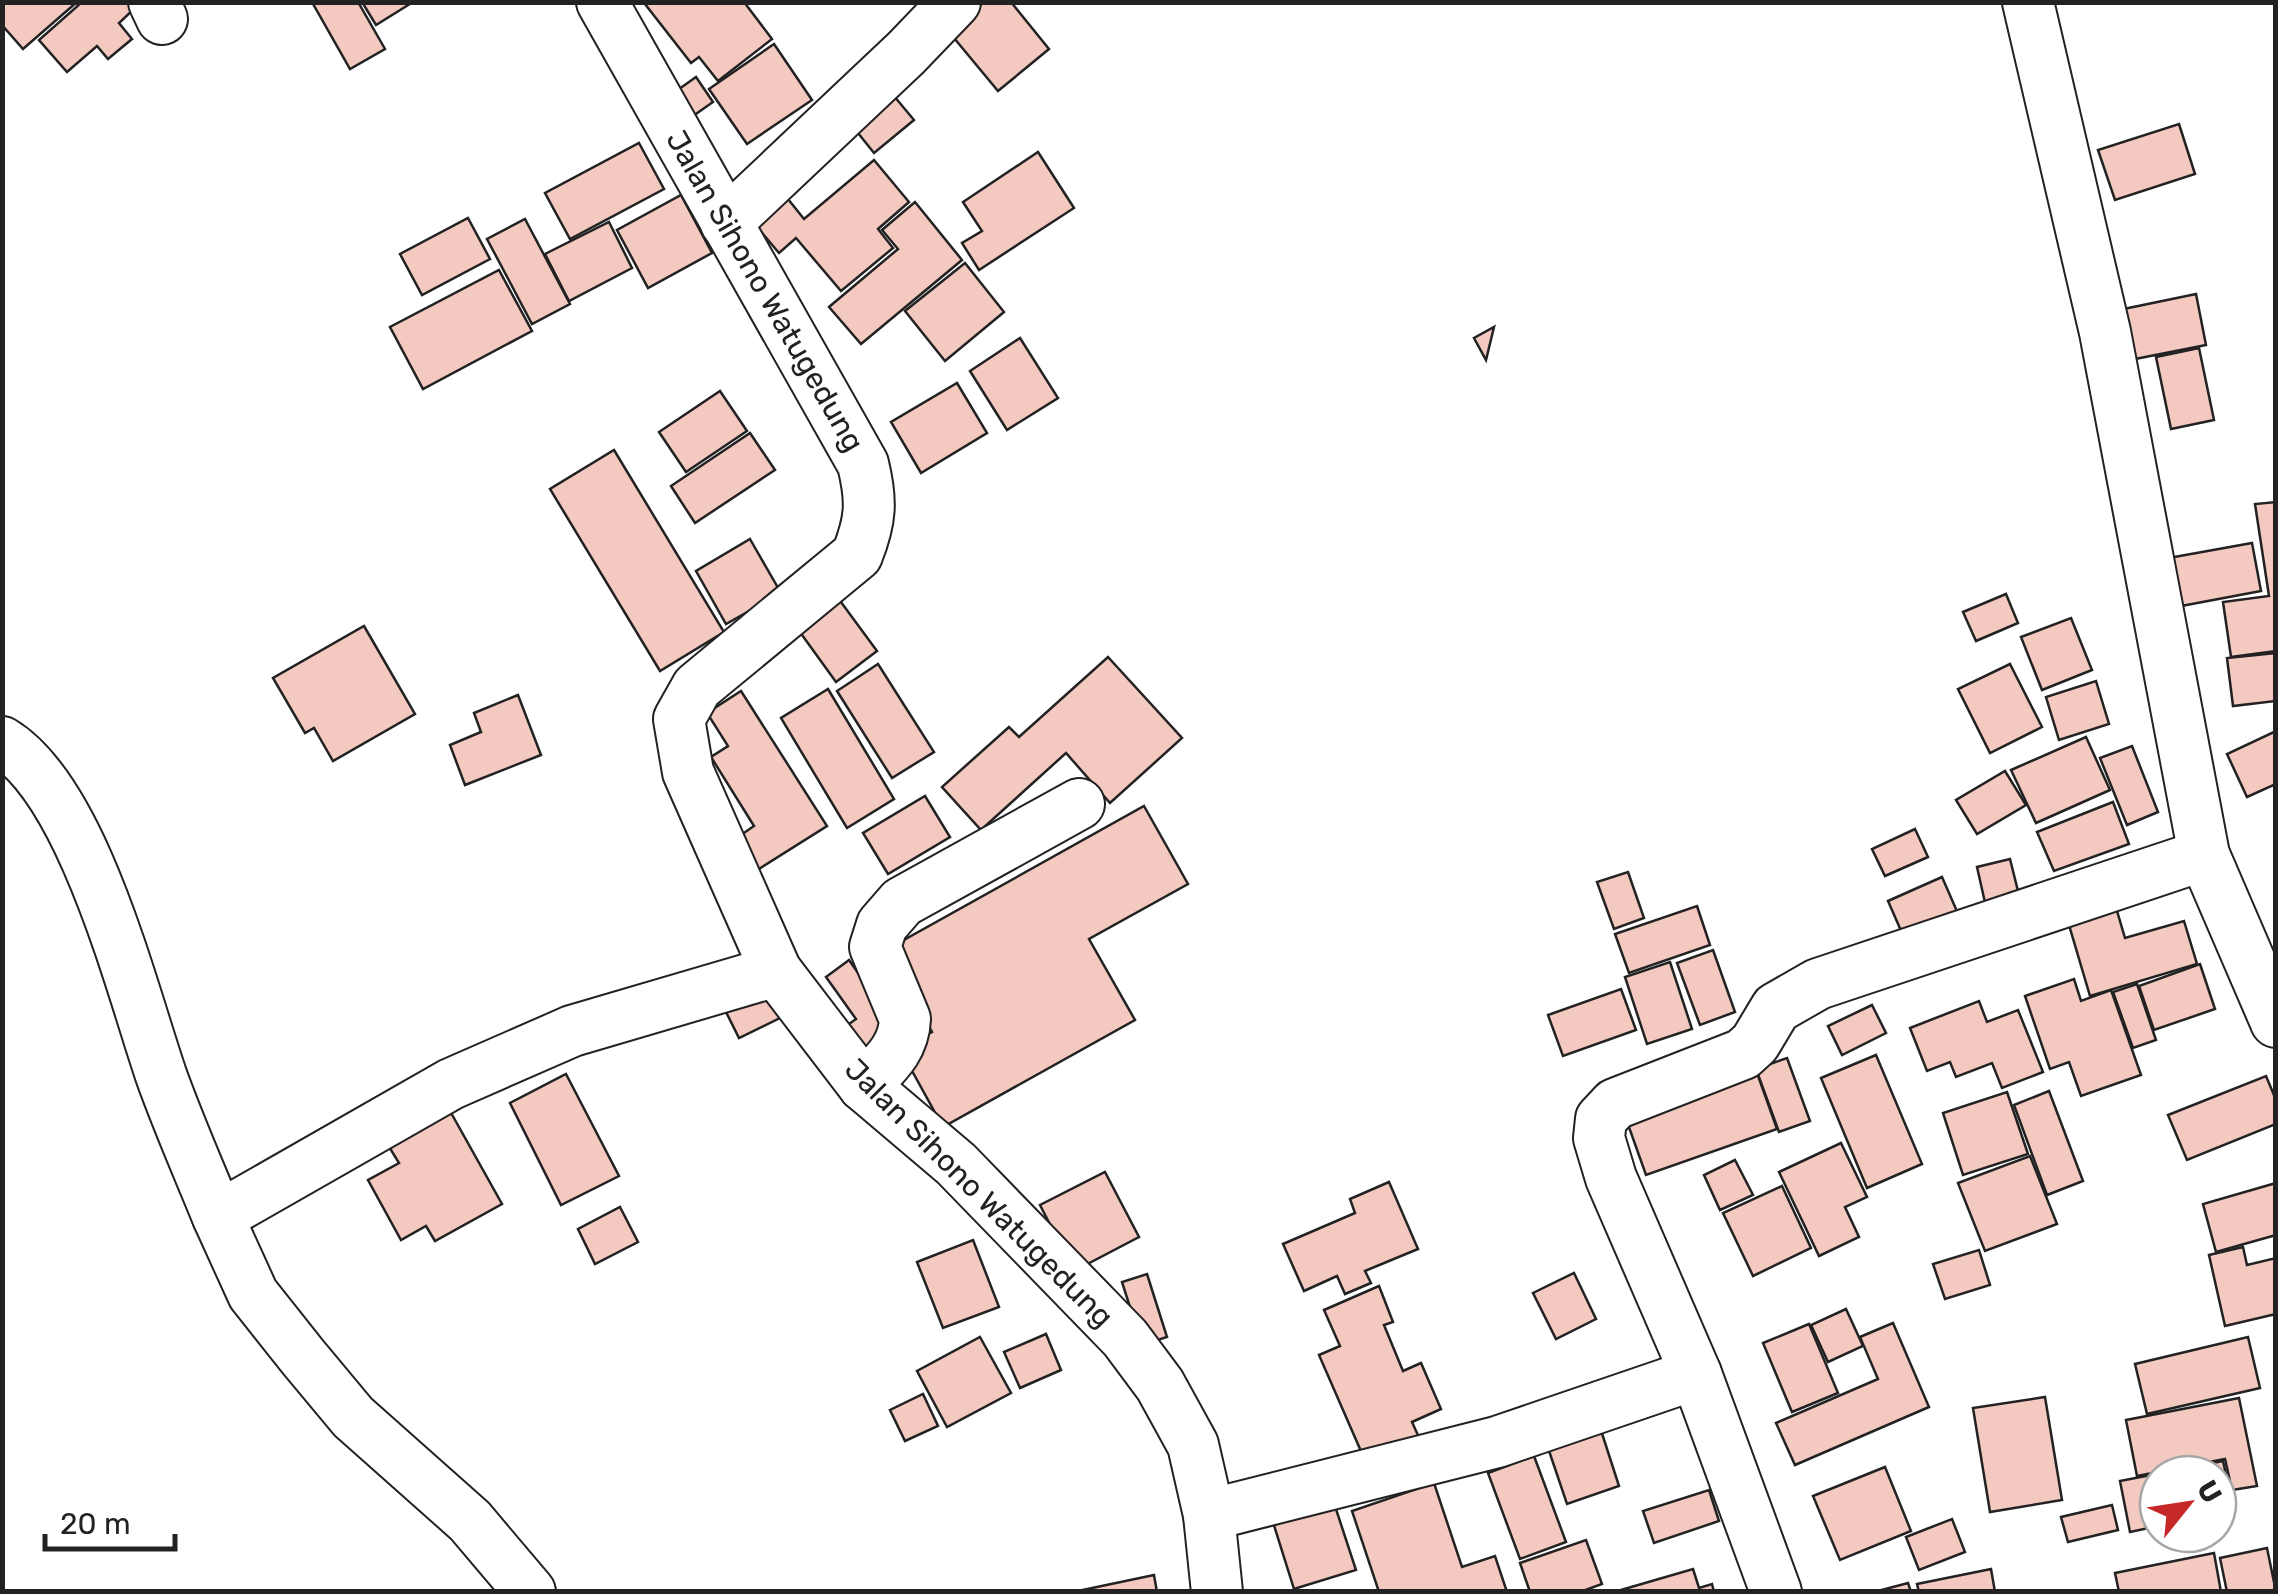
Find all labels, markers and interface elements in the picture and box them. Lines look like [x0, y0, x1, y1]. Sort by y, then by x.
street label: Jalan Sihono Watugedung [658, 124, 872, 458]
street label: Jalan Sihono Watugedung [837, 1051, 1121, 1335]
north arrow [2138, 1454, 2238, 1554]
text: U [2190, 1475, 2229, 1509]
scale bar [45, 1489, 175, 1551]
text: 20 m [60, 1506, 131, 1542]

